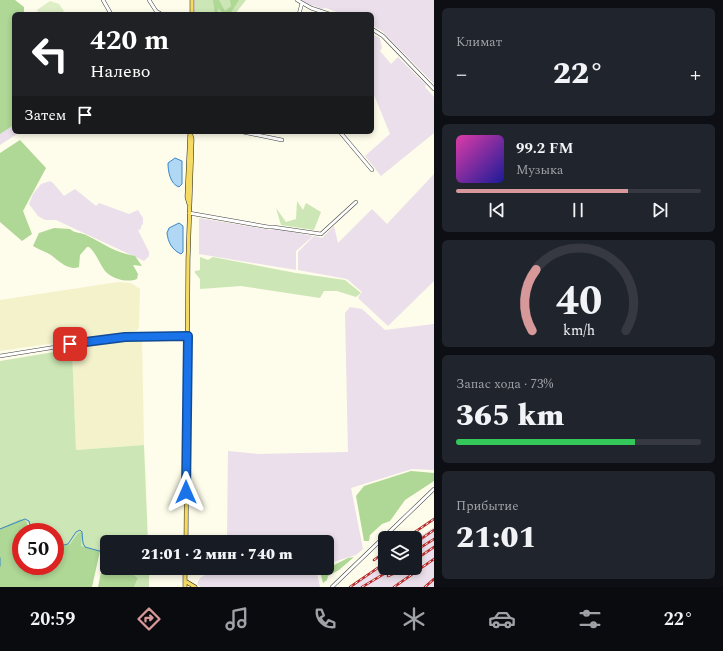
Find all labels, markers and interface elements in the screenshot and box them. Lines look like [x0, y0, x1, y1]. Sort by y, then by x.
text: 420 m [90, 19, 169, 62]
icon: left [24, 28, 76, 80]
text: Климат [456, 32, 502, 52]
text: 22° [553, 51, 604, 97]
text: Налево [90, 58, 150, 85]
text: − [456, 58, 467, 91]
text: + [690, 58, 701, 91]
text: Затем [24, 104, 66, 127]
icon: arrive [74, 104, 96, 126]
text: 99.2 FM [516, 137, 573, 160]
text: Музыка [516, 160, 563, 180]
icon: previous [486, 199, 508, 221]
icon: pause [567, 199, 589, 221]
icon: next [649, 199, 671, 221]
text: 40 [555, 270, 602, 333]
text: km/h [562, 320, 595, 342]
pin [53, 327, 87, 361]
icon: arrive [59, 333, 81, 355]
text: Запас хода · 73% [456, 374, 553, 394]
text: 365 km [456, 393, 564, 439]
position arrow [165, 471, 207, 513]
text: Прибытие [456, 496, 518, 516]
text: 21:01 [456, 515, 536, 561]
speed limit sign: 50 [12, 523, 64, 575]
map controls [378, 531, 422, 575]
button: layers [378, 531, 422, 575]
text: 21:01 · 2 мин · 740 m [141, 543, 293, 566]
icon: directions [135, 605, 163, 633]
icon: music [223, 605, 251, 633]
icon: phone [311, 605, 339, 633]
icon: climate [400, 605, 428, 633]
icon: car [488, 605, 516, 633]
icon: filters [576, 605, 604, 633]
text: 20:59 [30, 606, 75, 633]
text: 22° [664, 606, 693, 633]

